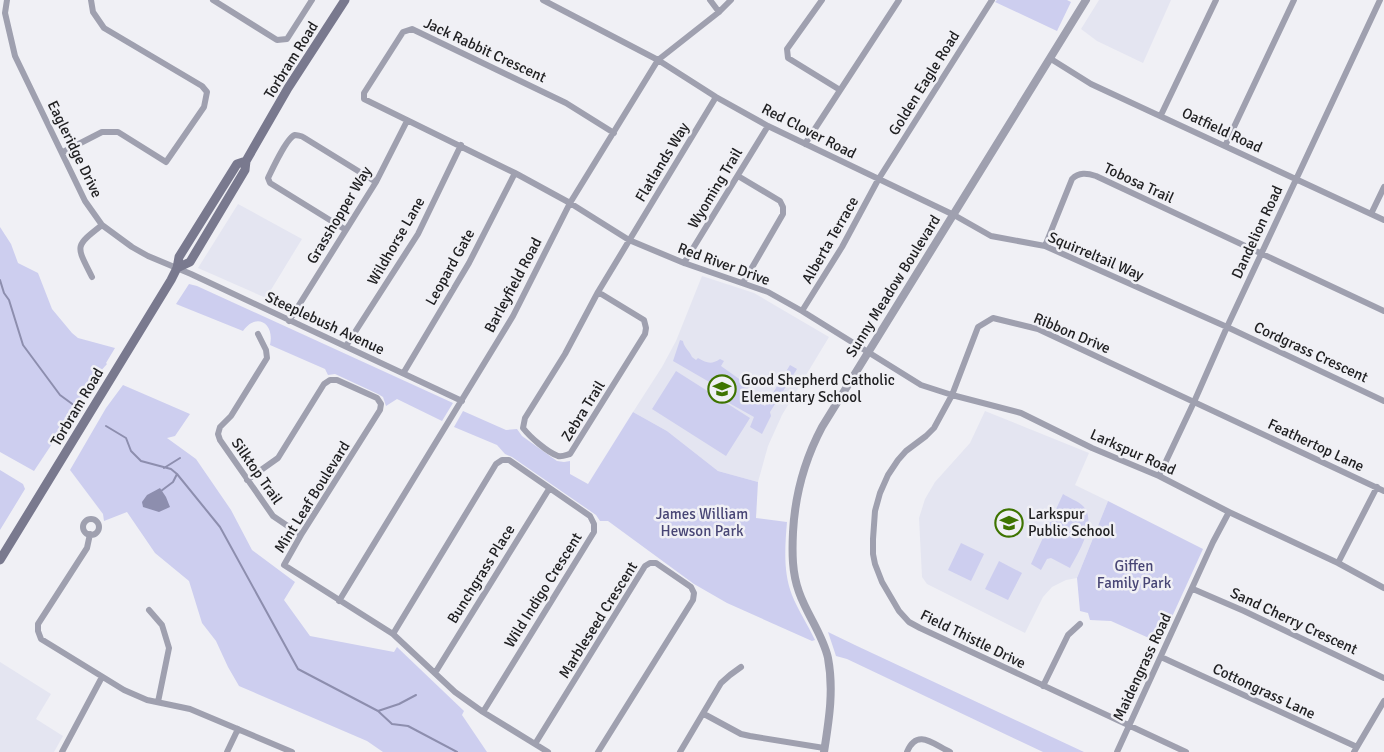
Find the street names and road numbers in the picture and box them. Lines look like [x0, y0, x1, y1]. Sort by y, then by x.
street label: Jack Rabbit Crescent [421, 14, 549, 86]
street label: Torbram Road [260, 18, 322, 102]
street label: Golden Eagle Road [885, 27, 963, 139]
street label: Eagleridge Drive [44, 98, 106, 200]
street label: Red Clover Road [759, 99, 859, 163]
street label: Oatfield Road [1179, 104, 1265, 156]
street label: Flatlands Way [631, 119, 693, 205]
street label: Wyoming Trail [684, 144, 746, 232]
street label: Tobosa Trail [1101, 159, 1177, 207]
street label: Grasshopper Way [303, 163, 375, 267]
street label: Dandelion Road [1228, 183, 1286, 281]
street label: Alberta Terrace [798, 193, 862, 287]
street label: Wildhorse Lane [363, 194, 429, 288]
street label: Sunny Meadow Boulevard [842, 212, 944, 360]
street label: Leopard Gate [422, 226, 478, 308]
street label: Squirreltail Way [1045, 228, 1147, 284]
street label: Barleyfield Road [480, 234, 546, 336]
street label: Red River Drive [675, 239, 773, 289]
street label: Steeplebush Avenue [263, 288, 387, 358]
street label: Ribbon Drive [1031, 309, 1113, 357]
street label: Cordgrass Crescent [1251, 318, 1371, 386]
street label: Torbram Road [47, 365, 107, 449]
street label: Zebra Trail [557, 377, 609, 445]
street label: Feathertop Lane [1265, 415, 1367, 475]
street label: Larkspur Road [1087, 425, 1179, 479]
street label: Silktop Trail [228, 434, 286, 508]
street label: Mint Leaf Boulevard [270, 438, 354, 556]
street label: Bunchgrass Place [443, 521, 519, 627]
street label: Wild Indigo Crescent [500, 529, 586, 651]
street label: Marbleseed Crescent [555, 558, 641, 682]
street label: Sand Cherry Crescent [1228, 584, 1360, 658]
street label: Field Thistle Drive [917, 606, 1029, 672]
street label: Maidengrass Road [1109, 610, 1175, 724]
street label: Cottongrass Lane [1210, 659, 1318, 723]

